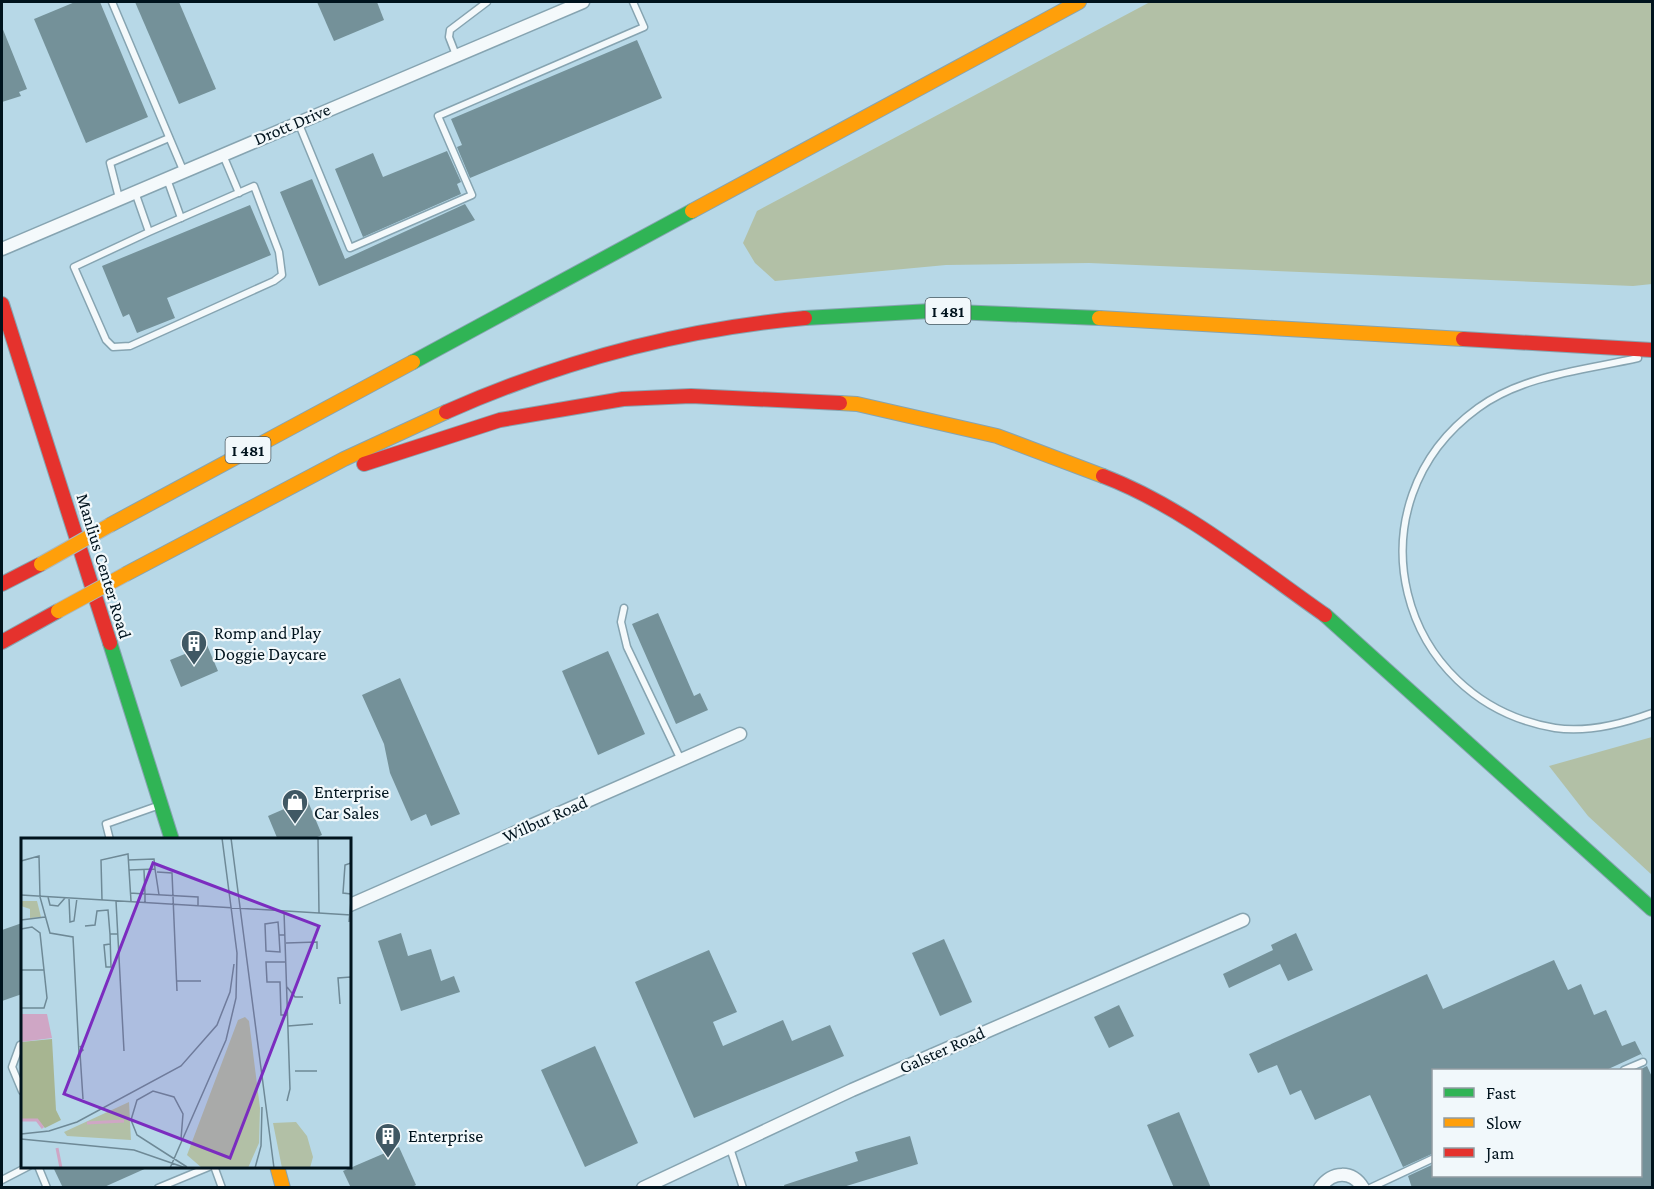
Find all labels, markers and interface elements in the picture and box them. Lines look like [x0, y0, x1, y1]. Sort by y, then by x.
street label: Drott Drive [251, 99, 333, 149]
road number: I 481 [926, 298, 970, 324]
road number: I 481 [226, 437, 270, 463]
street label: Manlius Center Road [72, 491, 136, 641]
place label: Romp and Play Doggie Daycare [214, 623, 327, 664]
building icon: Romp and Play Doggie Daycare [179, 628, 209, 666]
place label: Enterprise Car Sales [314, 782, 389, 823]
shop icon: Enterprise Car Sales [280, 787, 310, 825]
street label: Wilbur Road [499, 791, 591, 847]
inset map [21, 838, 351, 1168]
street label: Galster Road [896, 1022, 988, 1078]
legend [1432, 1069, 1642, 1177]
text: Fast [1486, 1083, 1517, 1103]
text: Slow [1486, 1113, 1522, 1133]
building icon: Enterprise [373, 1121, 403, 1159]
place label: Enterprise [408, 1126, 483, 1146]
text: Jam [1484, 1143, 1515, 1163]

